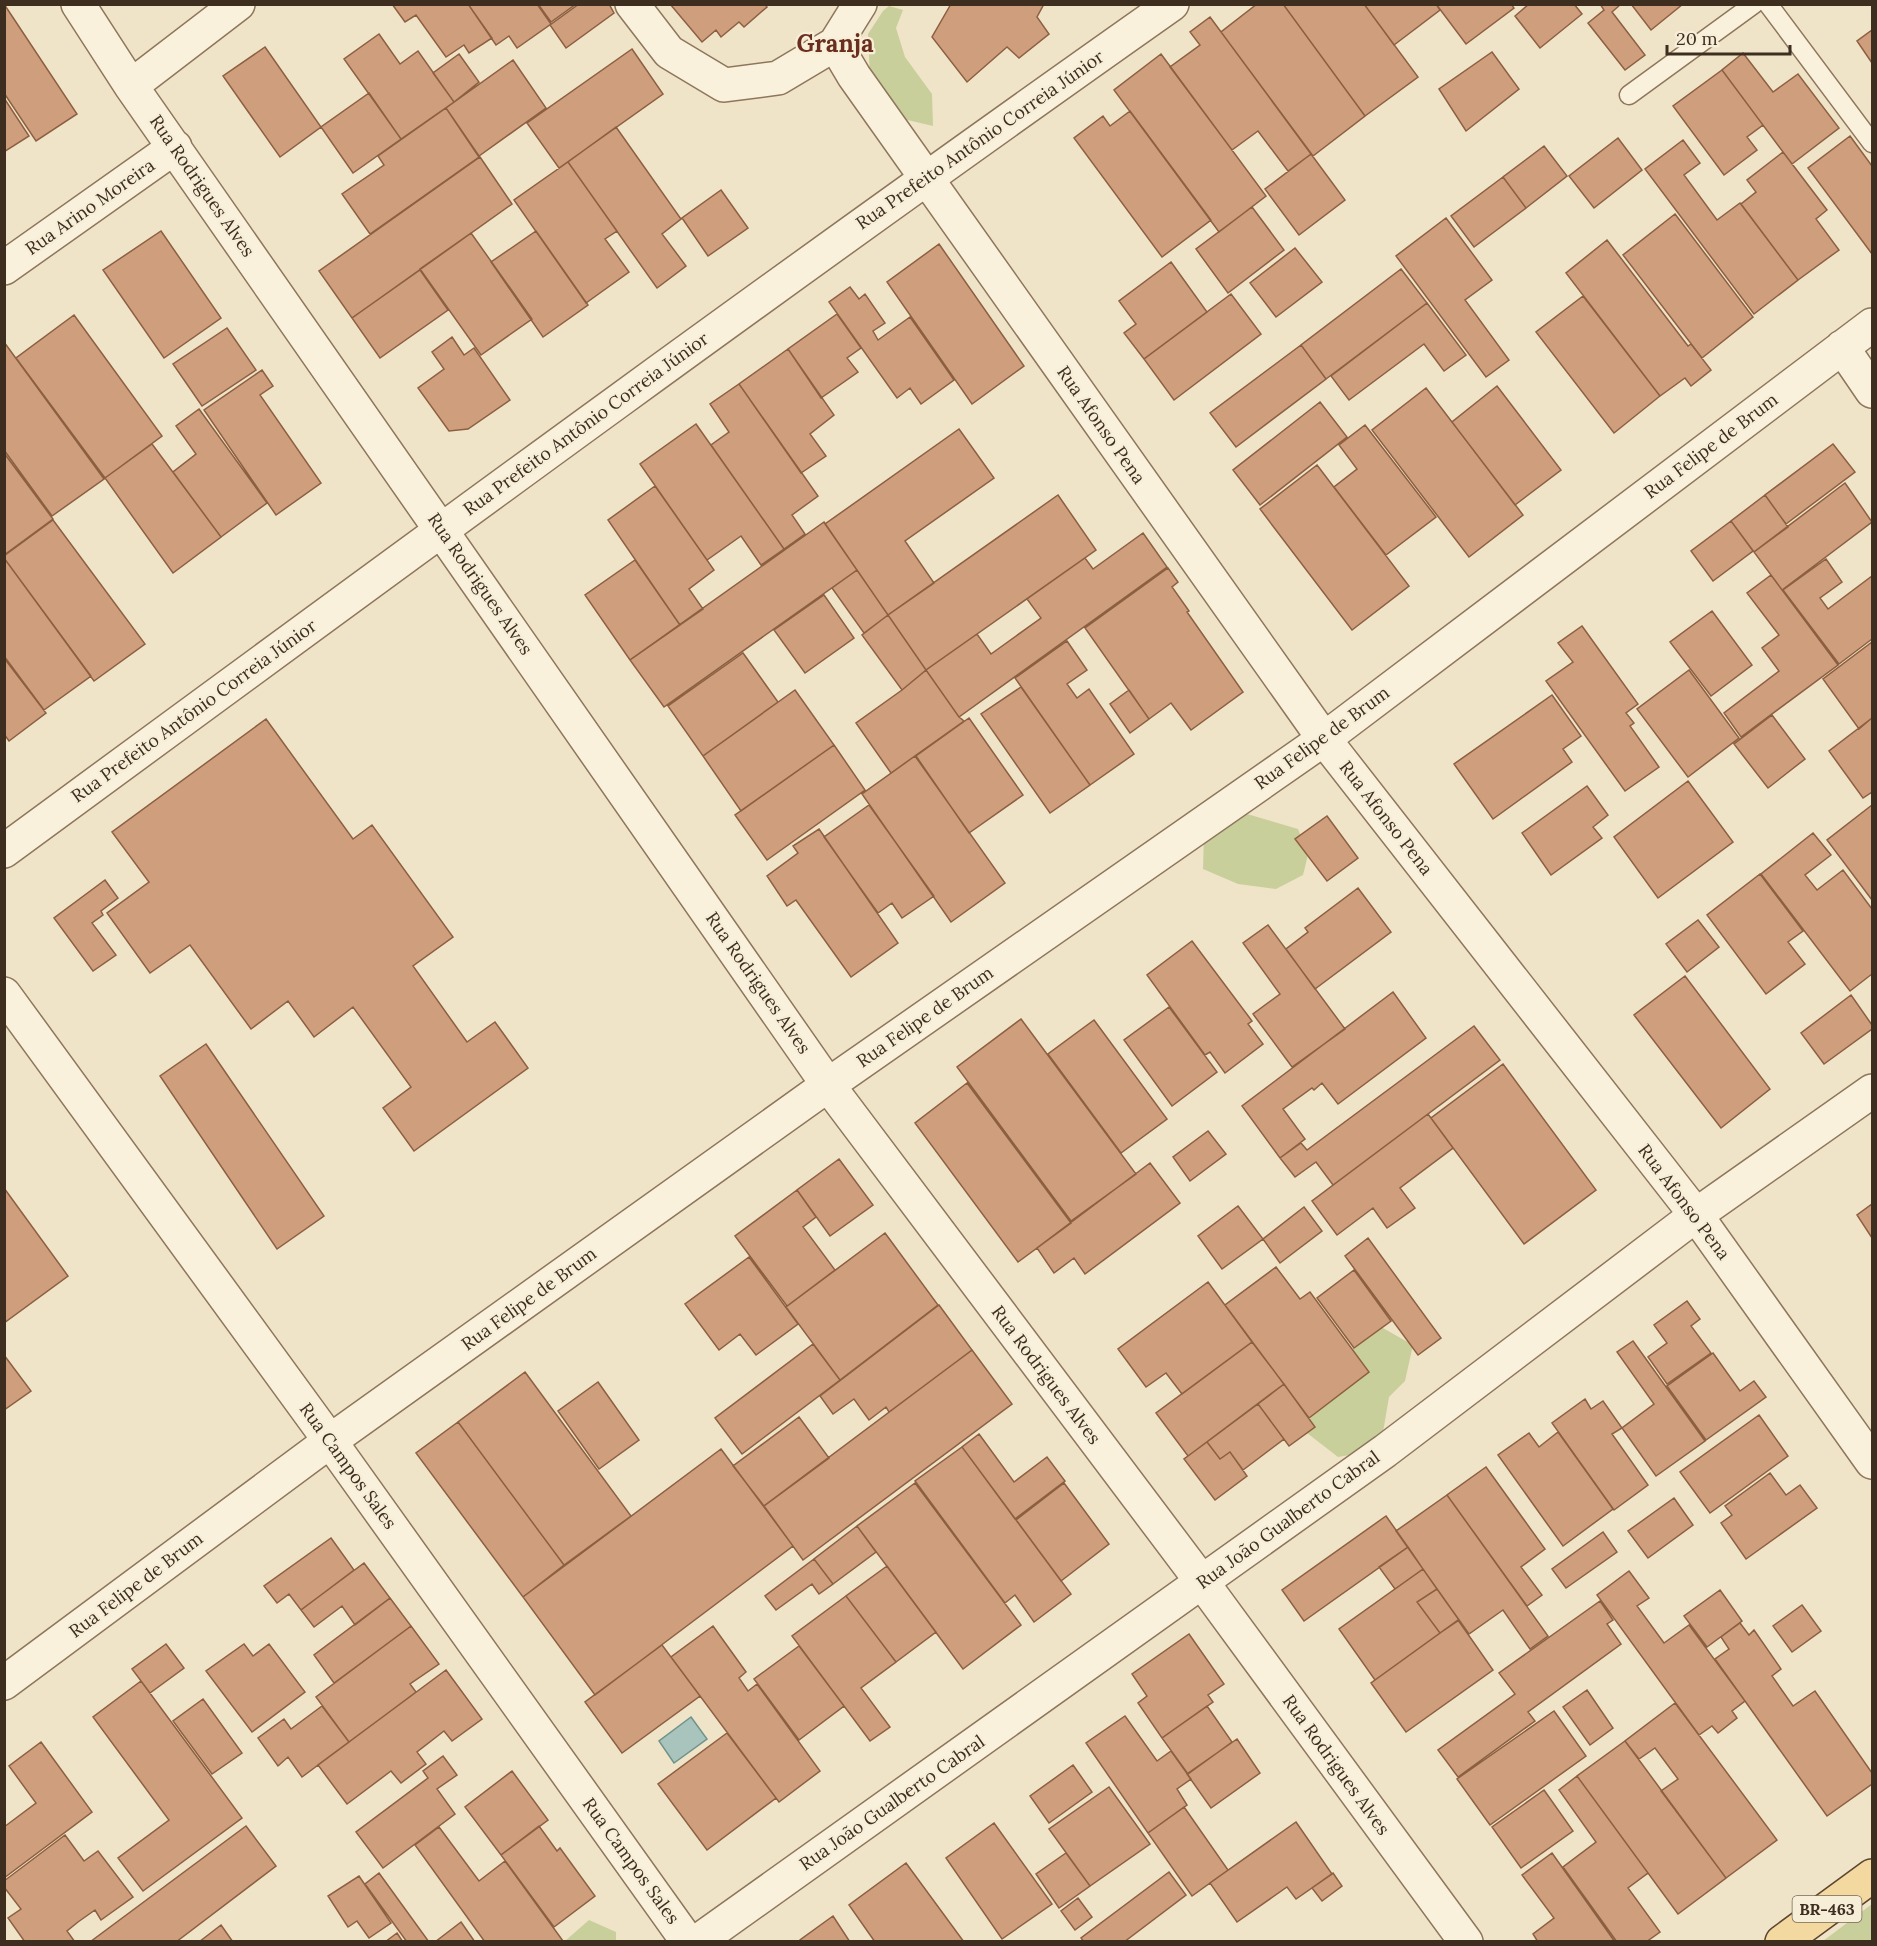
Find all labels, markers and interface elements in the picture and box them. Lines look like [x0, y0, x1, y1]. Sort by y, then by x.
scale bar [1667, 18, 1790, 56]
text: 20 m [1676, 27, 1718, 50]
district label: Granja [797, 28, 874, 59]
street label: Rua Prefeito Antônio Correia Júnior [851, 45, 1108, 234]
street label: Rua Rodrigues Alves [145, 110, 260, 261]
street label: Rua Arino Moreira [21, 153, 159, 260]
street label: Rua Prefeito Antônio Correia Júnior [459, 327, 713, 520]
street label: Rua Afonso Pena [1052, 361, 1151, 488]
street label: Rua Felipe de Brum [1639, 388, 1782, 503]
street label: Rua Rodrigues Alves [423, 508, 538, 659]
street label: Rua Prefeito Antônio Correia Júnior [67, 614, 321, 807]
street label: Rua Felipe de Brum [1250, 681, 1394, 794]
street label: Rua Afonso Pena [1335, 756, 1438, 880]
street label: Rua Rodrigues Alves [701, 907, 816, 1058]
street label: Rua Felipe de Brum [852, 961, 997, 1072]
street label: Rua Afonso Pena [1633, 1139, 1735, 1264]
street label: Rua Felipe de Brum [457, 1242, 601, 1355]
street label: Rua Rodrigues Alves [987, 1301, 1106, 1449]
street label: Rua Campos Sales [295, 1398, 402, 1533]
street label: Rua João Gualberto Cabral [1192, 1445, 1384, 1594]
street label: Rua Felipe de Brum [64, 1527, 207, 1642]
street label: Rua Rodrigues Alves [1278, 1690, 1395, 1839]
street label: Rua João Gualberto Cabral [795, 1730, 989, 1875]
street label: Rua Campos Sales [578, 1793, 685, 1928]
road number: BR-463 [1792, 1896, 1862, 1922]

